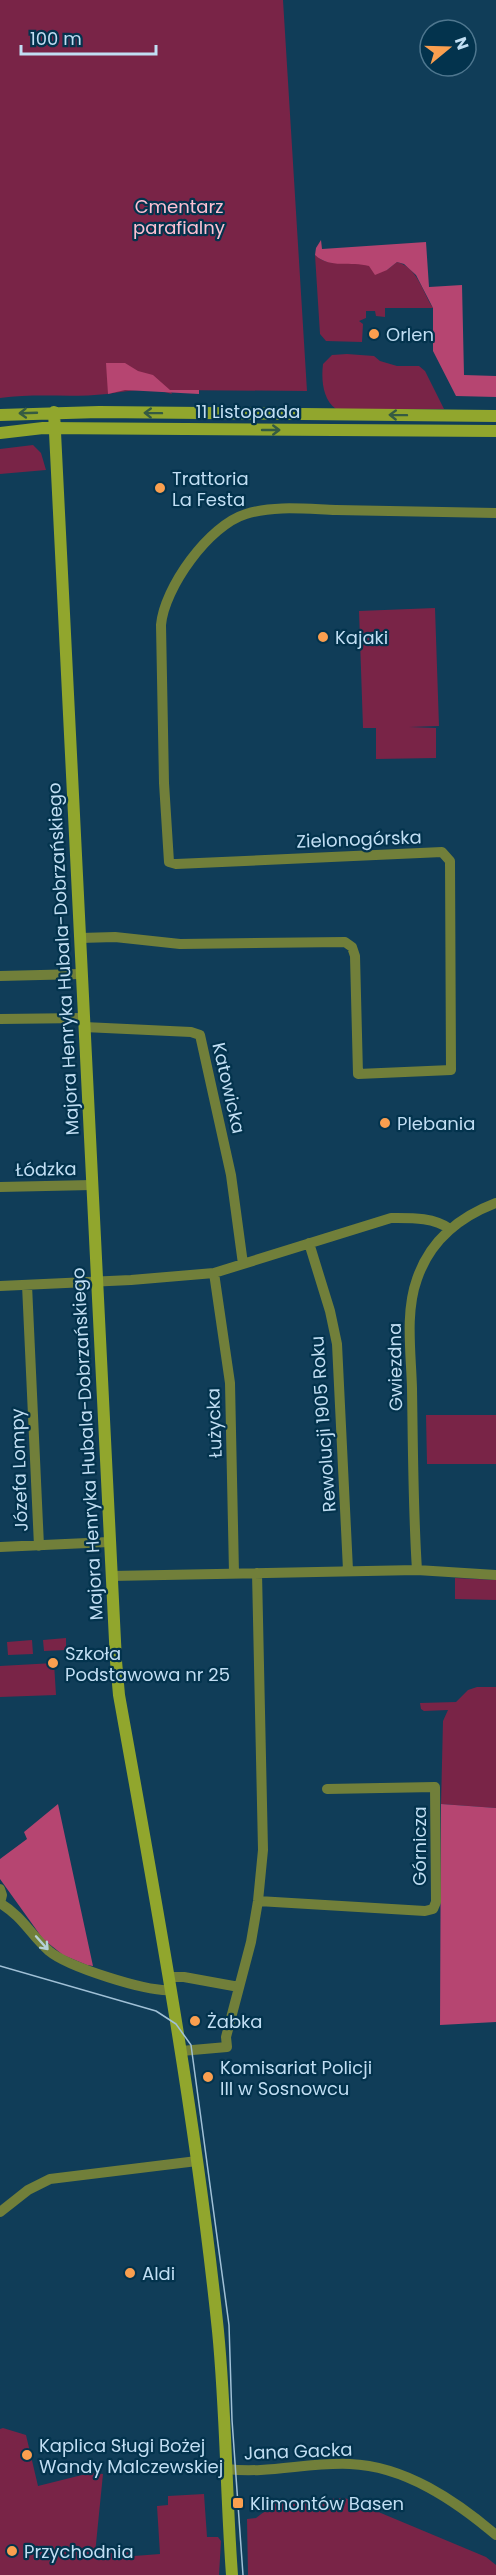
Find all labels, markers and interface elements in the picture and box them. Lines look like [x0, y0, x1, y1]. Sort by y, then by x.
scale bar [21, 18, 156, 56]
north arrow [418, 18, 478, 78]
text: 100 m [30, 26, 82, 51]
text: N [449, 34, 475, 53]
park label: Cmentarz parafialny [133, 194, 225, 240]
place label: Orlen [386, 322, 434, 347]
marker: Orlen [367, 327, 381, 341]
street label: 11 Listopada [196, 399, 300, 424]
one-way arrow [19, 407, 38, 418]
one-way arrow [144, 407, 164, 418]
one-way arrow [389, 409, 409, 421]
one-way arrow [260, 424, 280, 435]
place label: Trattoria La Festa [172, 466, 249, 512]
marker: Trattoria La Festa [153, 481, 167, 495]
place label: Kajaki [335, 625, 388, 650]
marker: Kajaki [316, 630, 330, 644]
street label: Majora Henryka Hubala-Dobrzańskiego [41, 782, 85, 1136]
street label: Zielonogórska [296, 824, 422, 854]
street label: Katowicka [206, 1040, 252, 1136]
place label: Plebania [397, 1111, 475, 1136]
marker: Plebania [378, 1116, 392, 1130]
street label: Łódzka [15, 1156, 77, 1182]
street label: Majora Henryka Hubala-Dobrzańskiego [65, 1267, 109, 1621]
street label: Gwiezdna [382, 1323, 408, 1411]
street label: Rewolucji 1905 Roku [304, 1335, 342, 1513]
street label: Łużycka [200, 1388, 228, 1458]
street label: Józefa Lompy [4, 1408, 34, 1532]
place label: Szkoła Podstawowa nr 25 [65, 1641, 230, 1687]
marker: Szkoła Podstawowa nr 25 [46, 1656, 60, 1670]
street label: Górnicza [407, 1806, 432, 1886]
one-way arrow [35, 1935, 49, 1950]
place label: Żabka [207, 2009, 263, 2034]
marker: Żabka [188, 2014, 202, 2028]
place label: Komisariat Policji III w Sosnowcu [220, 2055, 372, 2101]
marker: Komisariat Policji III w Sosnowcu [201, 2070, 215, 2084]
place label: Aldi [142, 2261, 175, 2286]
marker: Aldi [123, 2266, 137, 2280]
place label: Kaplica Sługi Bożej Wandy Malczewskiej [39, 2433, 223, 2479]
street label: Jana Gacka [243, 2437, 353, 2465]
marker: Kaplica Sługi Bożej Wandy Malczewskiej [20, 2448, 34, 2462]
place label: Klimontów Basen [250, 2491, 404, 2516]
marker: Klimontów Basen [231, 2496, 245, 2510]
place label: Przychodnia [24, 2539, 134, 2564]
marker: Przychodnia [5, 2544, 19, 2558]

